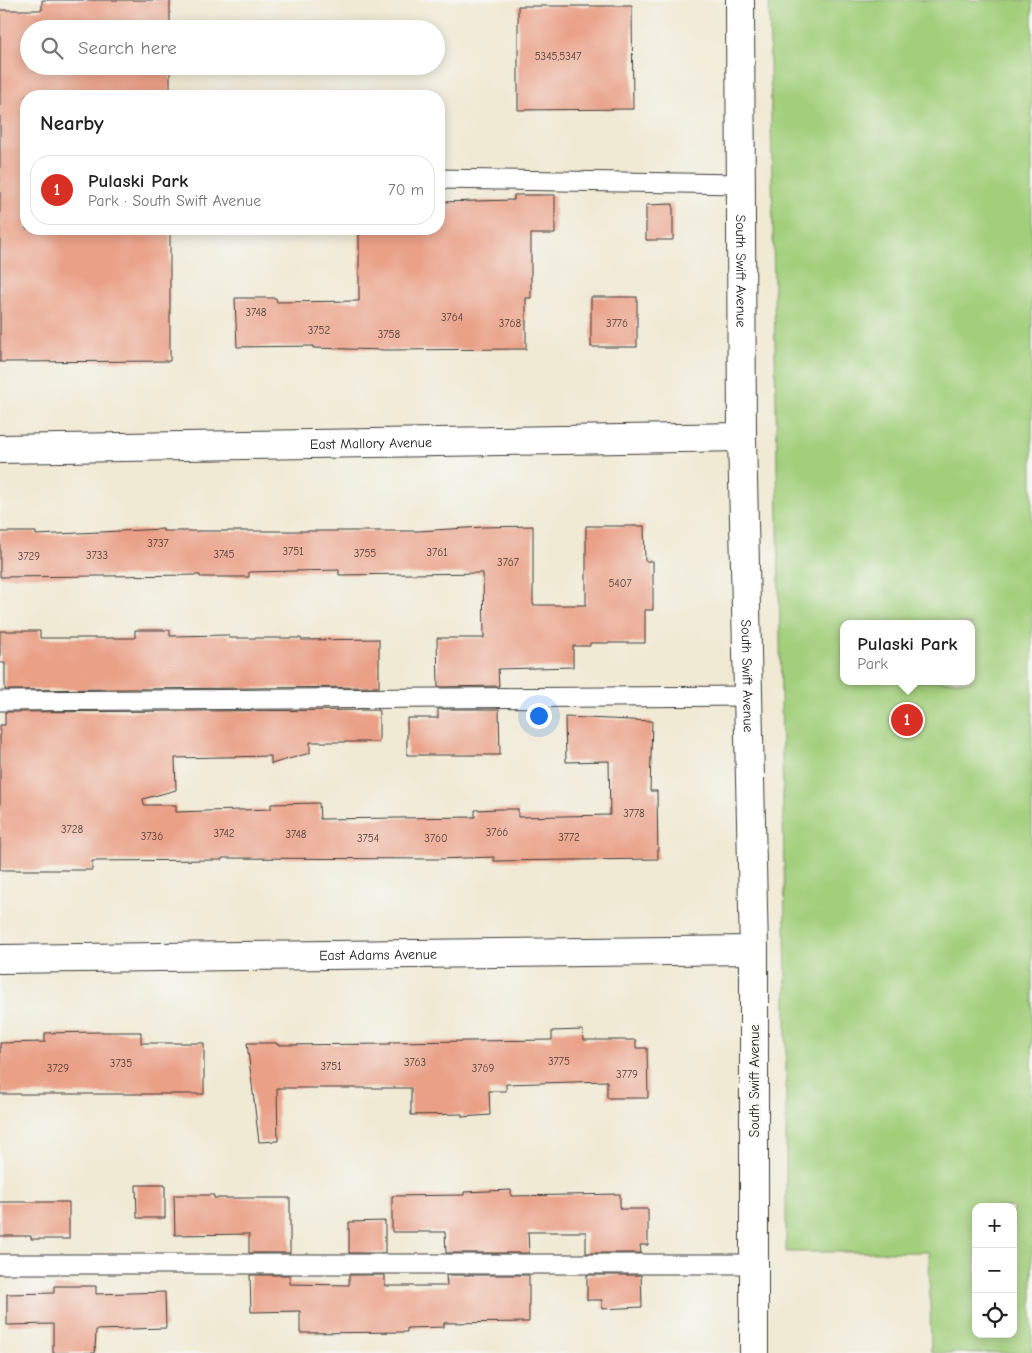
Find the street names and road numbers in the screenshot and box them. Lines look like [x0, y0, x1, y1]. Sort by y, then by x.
street label: South Swift Avenue [732, 214, 750, 328]
street label: East Mallory Avenue [310, 434, 432, 452]
street label: South Swift Avenue [738, 619, 757, 733]
street label: East Adams Avenue [319, 945, 437, 964]
street label: South Swift Avenue [746, 1025, 763, 1137]

